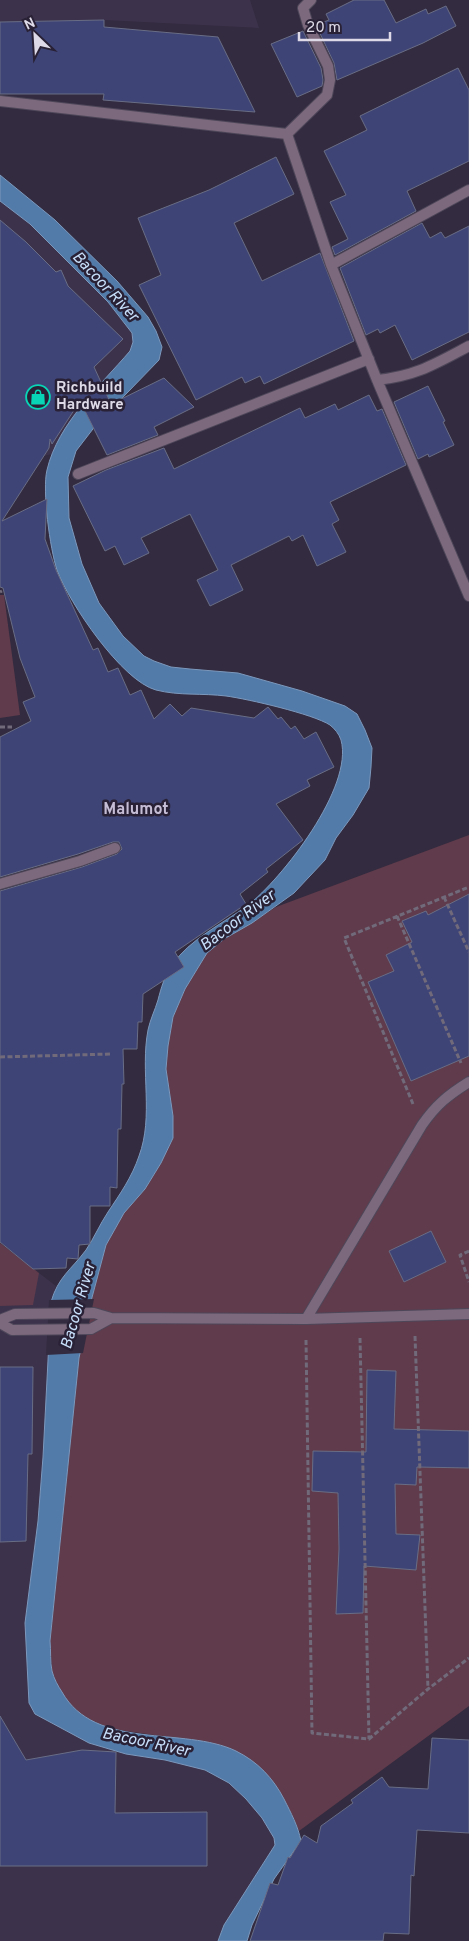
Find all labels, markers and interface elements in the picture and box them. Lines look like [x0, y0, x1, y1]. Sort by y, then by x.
north arrow [10, 10, 60, 60]
scale bar [299, 10, 390, 42]
text: N [22, 15, 38, 34]
text: 20 m [306, 19, 341, 38]
water label: Bacoor River [67, 248, 144, 328]
place label: Richbuild Hardware [56, 379, 124, 415]
shop icon: Richbuild Hardware [25, 384, 51, 410]
district label: Malumot [103, 800, 169, 820]
water label: Bacoor River [196, 885, 281, 956]
water label: Bacoor River [57, 1259, 101, 1352]
water label: Bacoor River [100, 1724, 194, 1762]

